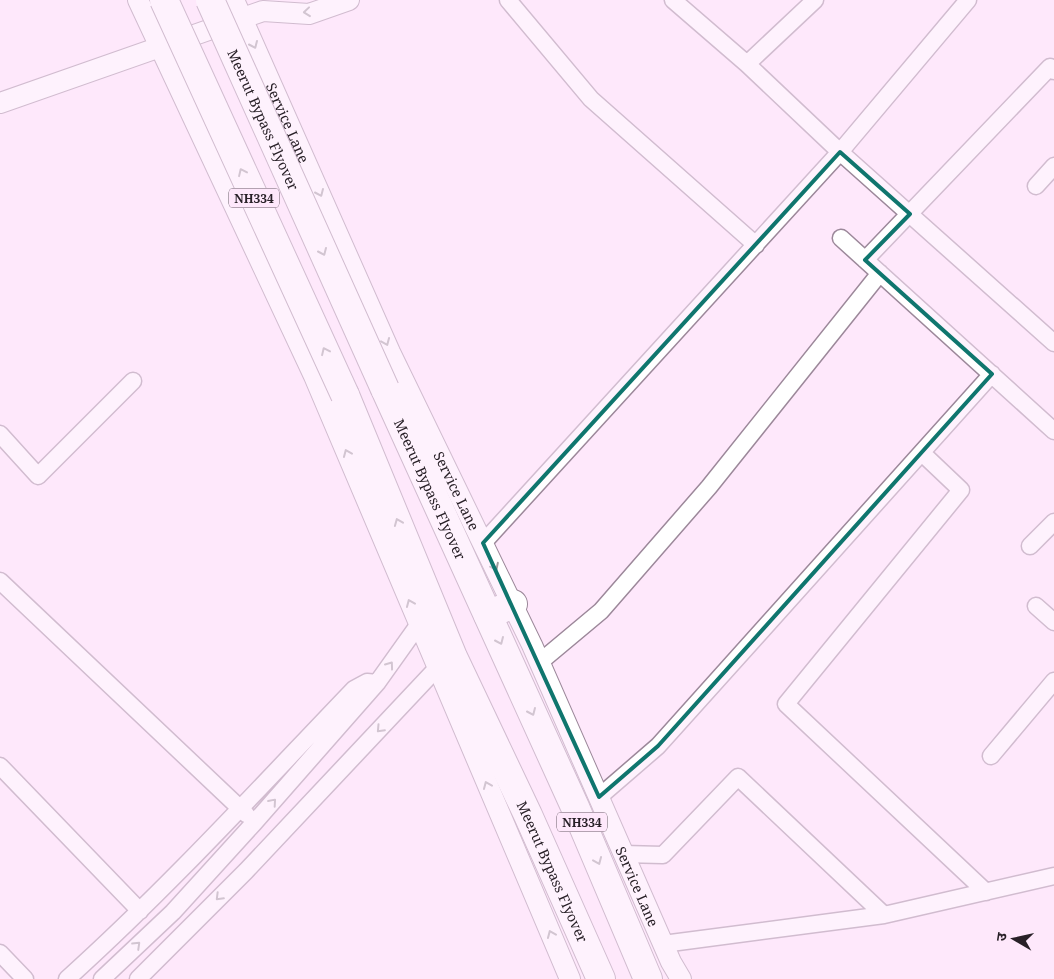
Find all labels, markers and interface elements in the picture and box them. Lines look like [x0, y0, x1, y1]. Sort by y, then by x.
one-way arrow [303, 6, 311, 17]
one-way arrow [247, 40, 258, 49]
street label: Meerut Bypass Flyover [224, 46, 304, 193]
street label: Service Lane [262, 80, 314, 165]
one-way arrow [238, 168, 248, 177]
road number: NH334 [229, 188, 279, 208]
one-way arrow [314, 188, 325, 197]
one-way arrow [317, 247, 328, 256]
one-way arrow [379, 337, 390, 346]
one-way arrow [320, 347, 331, 356]
street label: Meerut Bypass Flyover [390, 416, 471, 563]
street label: Service Lane [430, 448, 484, 533]
one-way arrow [342, 449, 353, 458]
one-way arrow [393, 518, 403, 526]
one-way arrow [488, 562, 499, 571]
one-way arrow [406, 599, 416, 608]
one-way arrow [493, 636, 504, 645]
one-way arrow [384, 661, 393, 671]
one-way arrow [525, 707, 536, 716]
one-way arrow [377, 723, 386, 732]
one-way arrow [482, 781, 493, 790]
one-way arrow [267, 798, 276, 807]
street label: Meerut Bypass Flyover [513, 798, 593, 945]
road number: NH334 [557, 812, 607, 832]
street label: Service Lane [612, 843, 664, 929]
one-way arrow [592, 856, 602, 864]
one-way arrow [216, 891, 225, 900]
north arrow [989, 914, 1039, 964]
one-way arrow [546, 930, 557, 939]
text: उ [991, 931, 1011, 942]
one-way arrow [132, 942, 141, 951]

